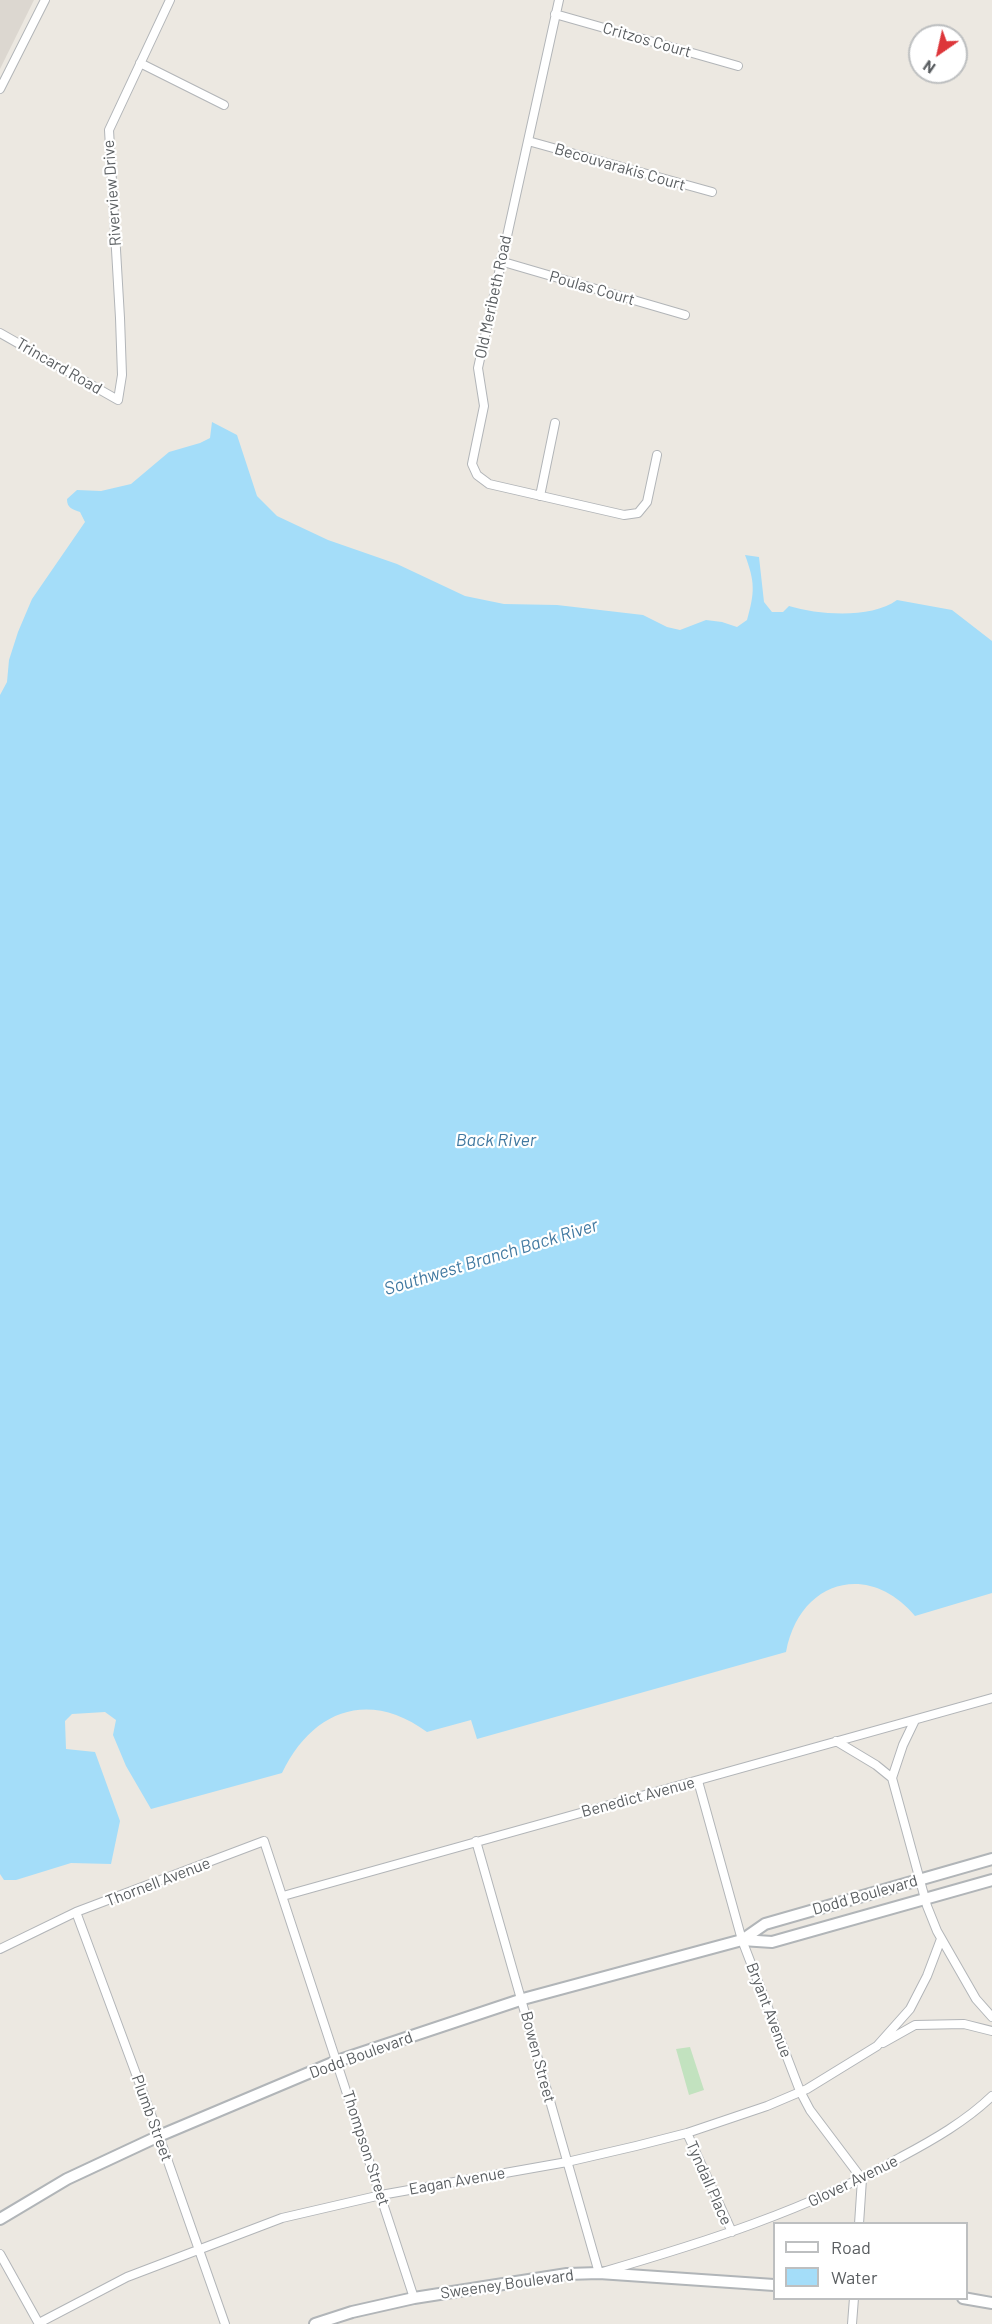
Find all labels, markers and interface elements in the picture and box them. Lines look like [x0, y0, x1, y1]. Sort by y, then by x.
street label: Critzos Court [601, 18, 693, 62]
north arrow [908, 24, 968, 84]
text: N [919, 57, 939, 79]
street label: Riverview Drive [99, 139, 125, 247]
street label: Becouvarakis Court [552, 139, 688, 195]
street label: Old Meribeth Road [471, 234, 515, 360]
street label: Poulas Court [547, 267, 637, 309]
street label: Trincard Road [13, 334, 105, 398]
water label: Back River [456, 1129, 536, 1151]
water label: Southwest Branch Back River [381, 1214, 601, 1300]
street label: Benedict Avenue [579, 1773, 697, 1821]
street label: Thornell Avenue [103, 1853, 213, 1911]
street label: Dodd Boulevard [810, 1871, 920, 1919]
street label: Bryant Avenue [742, 1960, 796, 2060]
street label: Bowen Street [517, 2009, 559, 2105]
street label: Dodd Boulevard [307, 2027, 415, 2083]
street label: Plumb Street [127, 2072, 177, 2164]
street label: Thompson Street [338, 2088, 394, 2208]
street label: Tyndall Place [682, 2138, 736, 2228]
street label: Glover Avenue [805, 2151, 901, 2211]
street label: Eagan Avenue [407, 2163, 507, 2199]
legend [773, 2222, 968, 2300]
text: Road [831, 2236, 871, 2258]
street label: Sweeney Boulevard [439, 2265, 575, 2303]
text: Water [831, 2266, 878, 2288]

